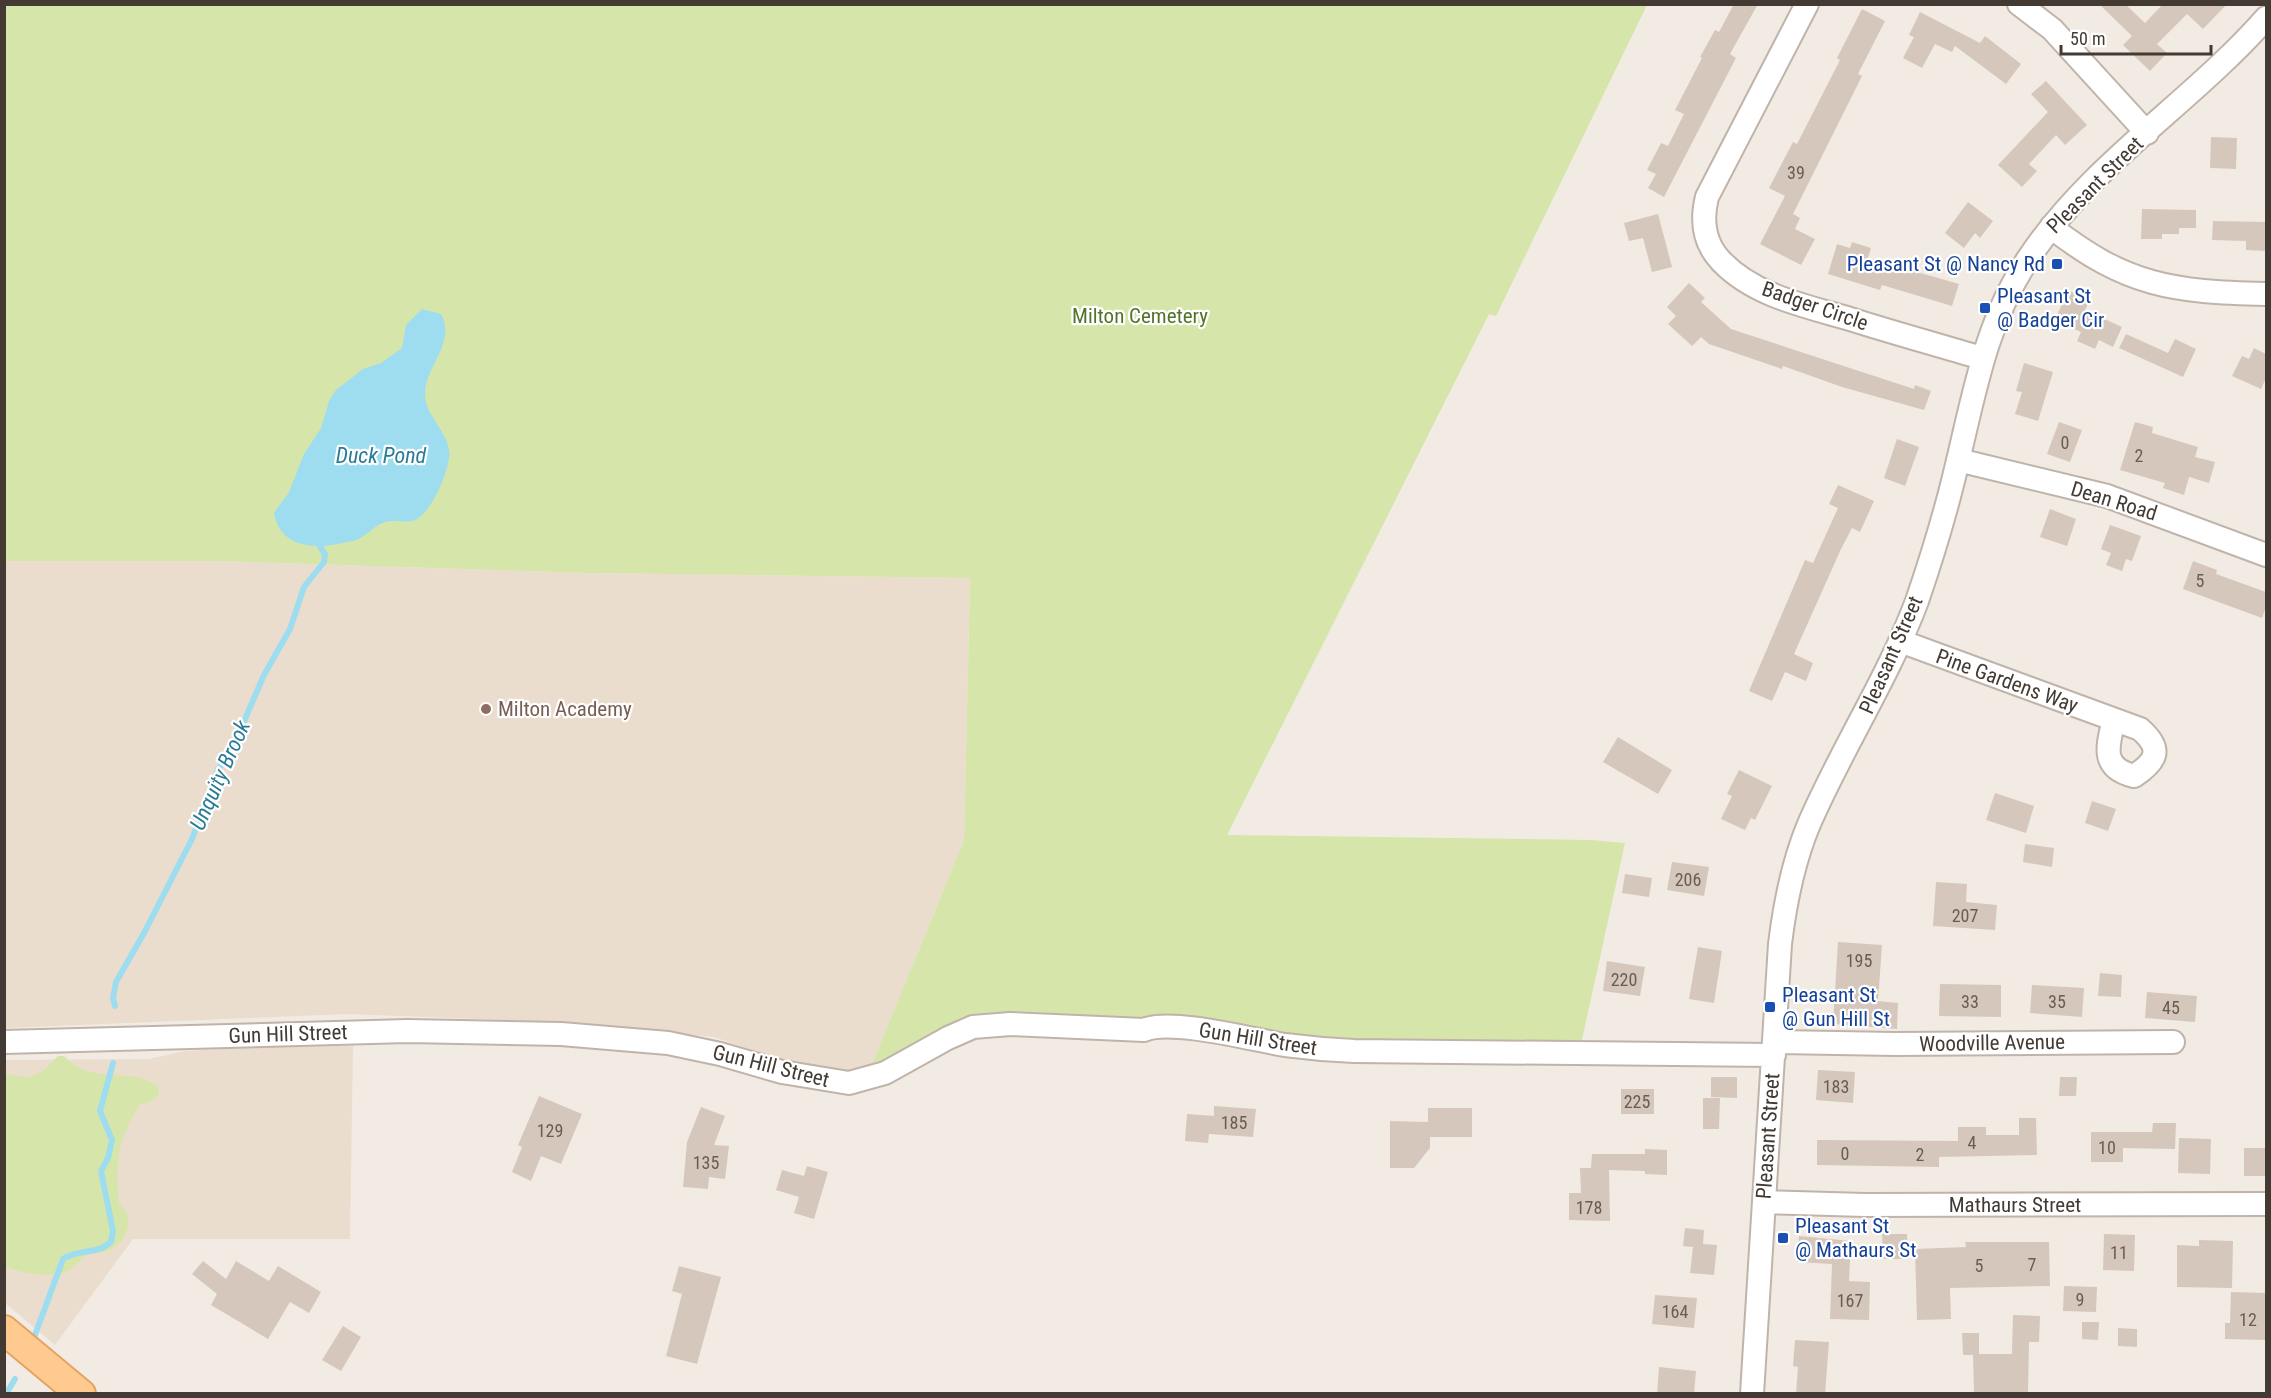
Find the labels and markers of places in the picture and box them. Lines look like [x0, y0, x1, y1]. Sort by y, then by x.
place label: Pleasant St @ Nancy Rd [1847, 252, 2045, 276]
marker: Pleasant St @ Nancy Rd [2050, 257, 2064, 271]
place label: Pleasant St @ Badger Cir [1997, 284, 2104, 332]
marker: Pleasant St @ Badger Cir [1978, 301, 1992, 315]
place label: Milton Academy [498, 697, 632, 721]
marker: Milton Academy [479, 702, 493, 716]
place label: Pleasant St @ Gun Hill St [1782, 983, 1890, 1031]
marker: Pleasant St @ Gun Hill St [1763, 1000, 1777, 1014]
place label: Pleasant St @ Mathaurs St [1795, 1214, 1916, 1262]
marker: Pleasant St @ Mathaurs St [1776, 1231, 1790, 1245]

